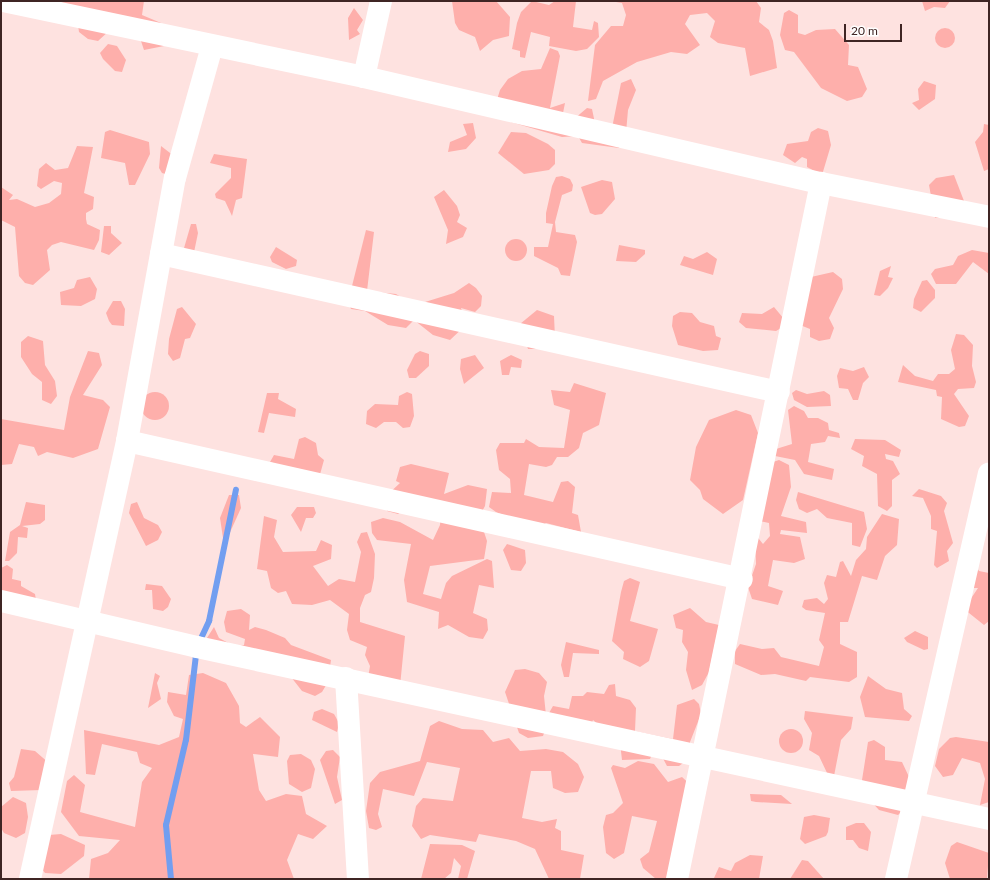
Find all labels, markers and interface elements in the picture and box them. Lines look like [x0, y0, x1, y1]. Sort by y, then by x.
scale bar [846, 16, 904, 42]
text: 20 m [851, 23, 878, 38]

